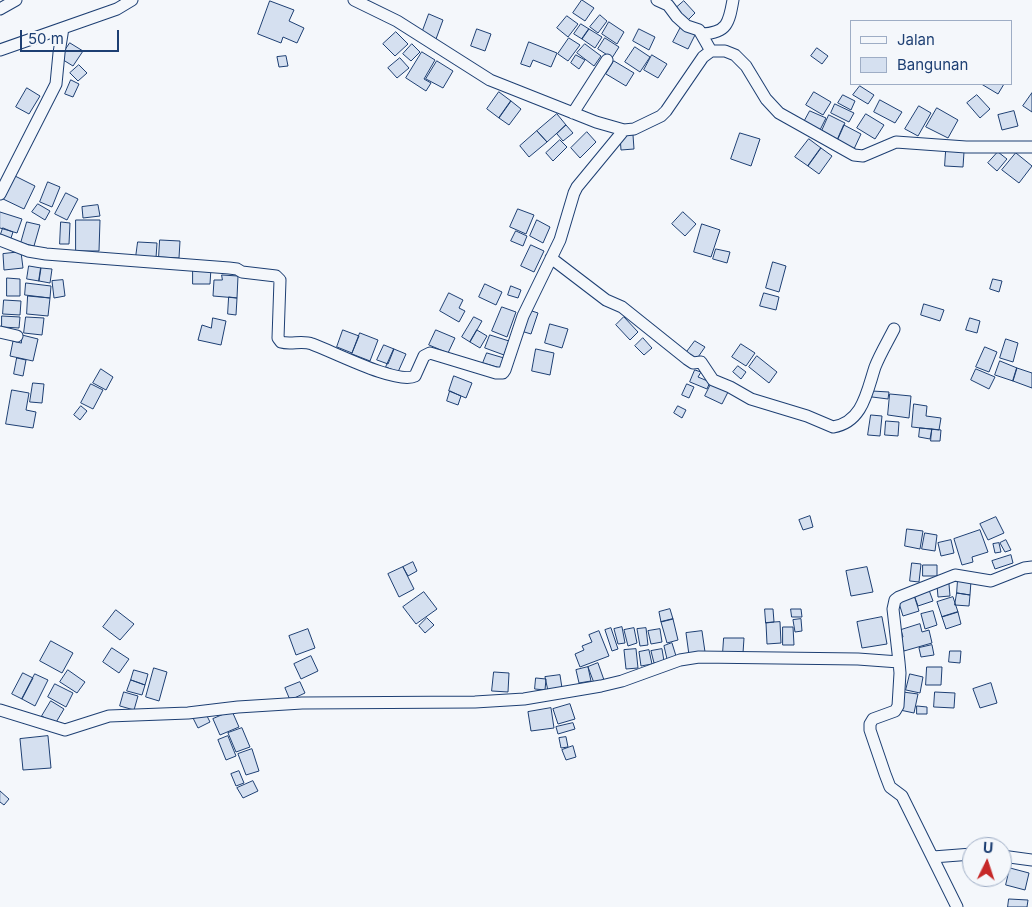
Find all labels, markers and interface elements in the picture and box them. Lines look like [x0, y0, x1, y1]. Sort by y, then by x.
scale bar [22, 20, 121, 52]
legend [850, 20, 1012, 85]
text: 50 m [28, 29, 64, 48]
text: Jalan [897, 30, 935, 49]
text: Bangunan [897, 55, 968, 74]
north arrow [962, 837, 1012, 887]
text: U [982, 839, 994, 856]

